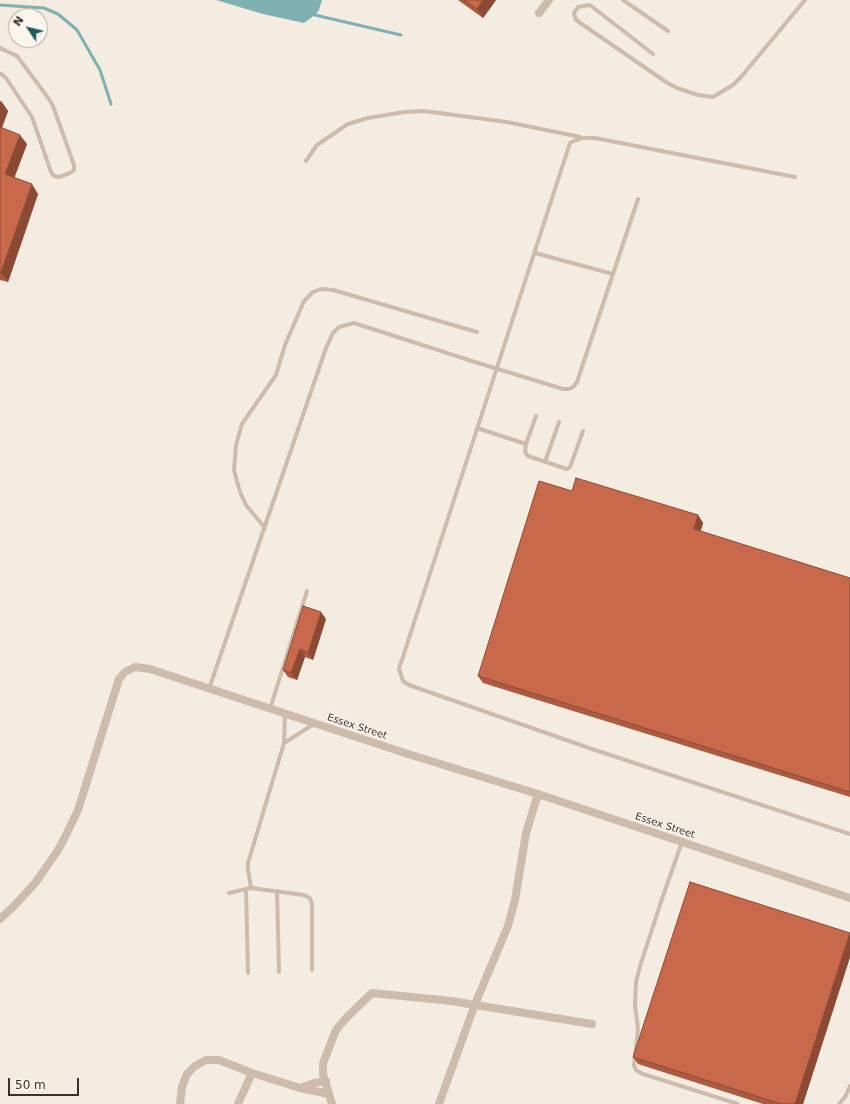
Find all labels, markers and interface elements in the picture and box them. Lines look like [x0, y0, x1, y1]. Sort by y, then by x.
north arrow [8, 8, 48, 48]
text: N [11, 14, 27, 29]
street label: Essex Street [326, 712, 388, 742]
street label: Essex Street [634, 811, 696, 841]
scale bar [10, 1070, 81, 1096]
text: 50 m [15, 1078, 46, 1092]

